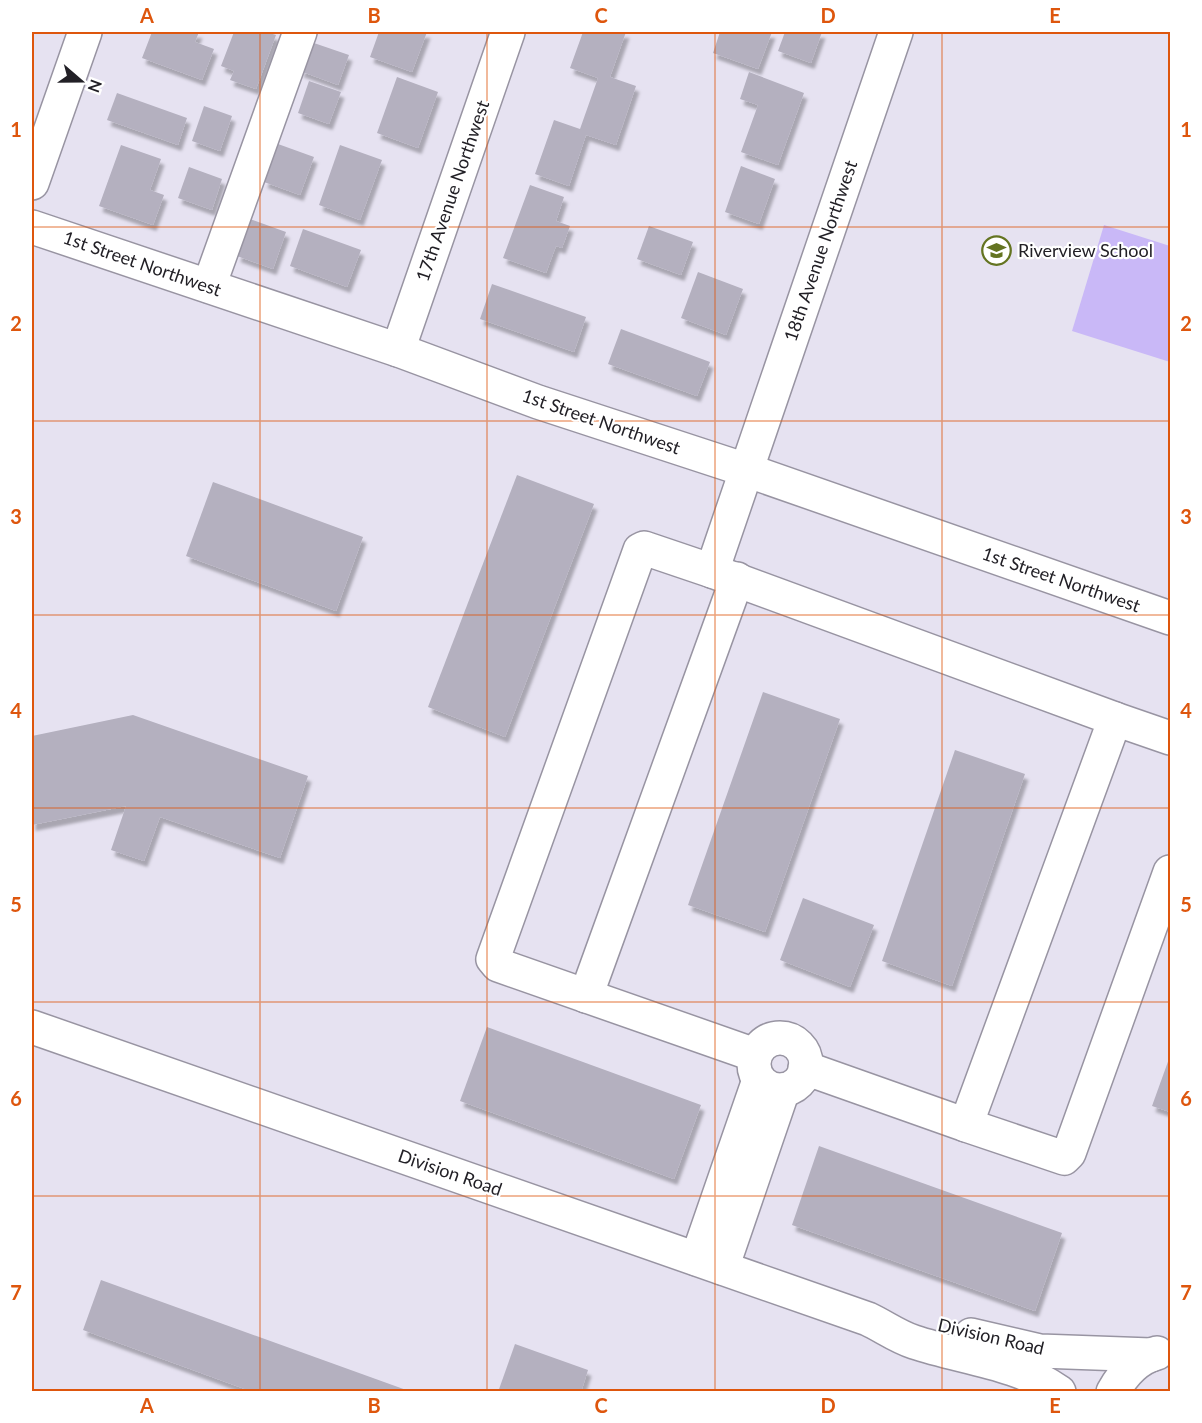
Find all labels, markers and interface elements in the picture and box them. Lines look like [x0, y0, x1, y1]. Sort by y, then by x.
text: A [139, 3, 154, 27]
text: B [367, 3, 381, 27]
text: C [594, 3, 608, 27]
text: D [820, 3, 836, 27]
text: E [1049, 3, 1061, 27]
north arrow [51, 51, 111, 111]
text: N [85, 77, 107, 95]
street label: 17th Avenue Northwest [411, 97, 494, 284]
text: 1 [10, 117, 22, 141]
text: 1 [1180, 117, 1192, 141]
street label: 18th Avenue Northwest [779, 157, 862, 344]
street label: 1st Street Northwest [60, 226, 225, 301]
school or university icon: Riverview School [981, 235, 1013, 267]
place label: Riverview School [1018, 239, 1153, 261]
text: 2 [10, 311, 22, 335]
text: 2 [1180, 311, 1192, 335]
street label: 1st Street Northwest [519, 384, 684, 459]
text: 3 [10, 504, 22, 528]
text: 3 [1180, 504, 1192, 528]
street label: 1st Street Northwest [979, 542, 1144, 617]
text: 4 [10, 698, 22, 722]
text: 4 [1180, 698, 1192, 722]
text: 5 [10, 892, 22, 916]
text: 5 [1180, 892, 1192, 916]
text: 6 [10, 1086, 22, 1110]
text: 6 [1180, 1086, 1192, 1110]
street label: Division Road [396, 1144, 505, 1200]
text: 7 [10, 1280, 22, 1304]
text: 7 [1180, 1280, 1192, 1304]
street label: Division Road [936, 1313, 1046, 1359]
text: A [139, 1393, 154, 1417]
text: B [367, 1393, 381, 1417]
text: C [594, 1393, 608, 1417]
text: D [820, 1393, 836, 1417]
text: E [1049, 1393, 1061, 1417]

